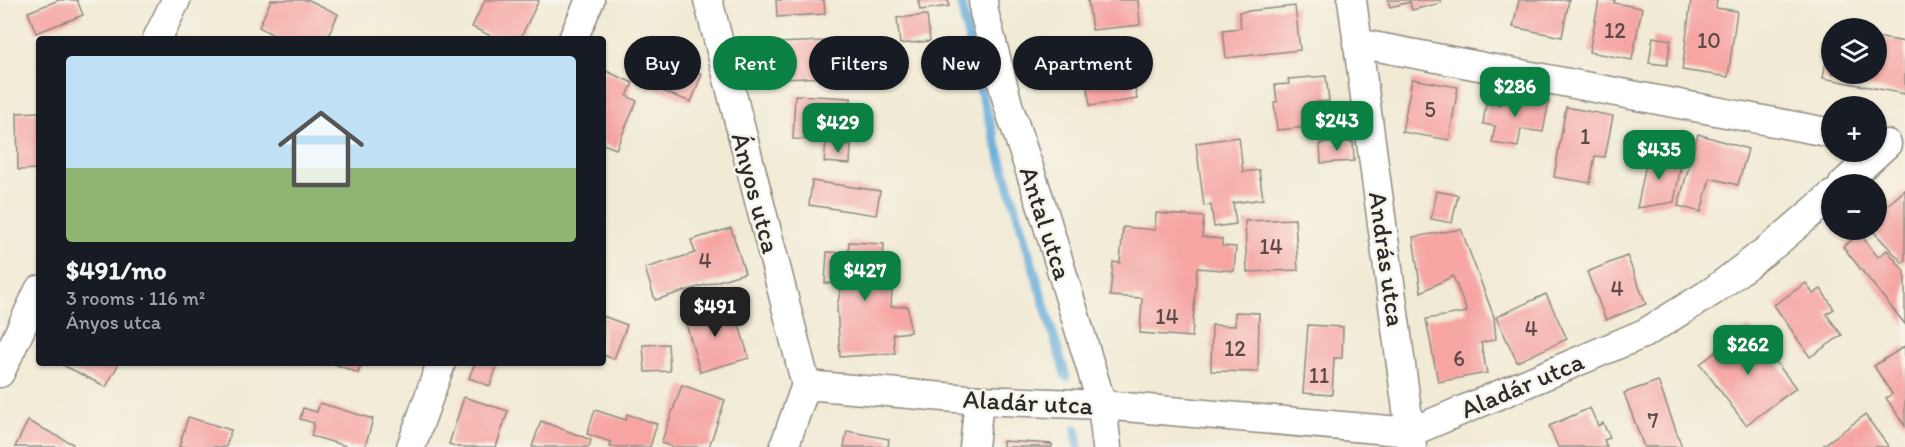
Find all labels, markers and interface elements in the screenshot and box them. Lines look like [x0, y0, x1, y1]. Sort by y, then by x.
house number: 12 [1604, 17, 1626, 44]
map controls [1821, 18, 1887, 240]
button: layers [1821, 18, 1887, 84]
house number: 10 [1697, 27, 1721, 54]
chip: Buy [624, 36, 701, 90]
chip: Rent [713, 36, 797, 90]
chip: Filters [809, 36, 909, 90]
chip: New [921, 36, 1001, 90]
chip: Apartment [1013, 36, 1153, 90]
pin: $286 [1479, 67, 1551, 118]
text: $286 [1494, 74, 1536, 98]
icon: home [267, 95, 375, 203]
house number: 5 [1424, 96, 1436, 123]
button: + [1821, 96, 1887, 162]
pin: $243 [1301, 101, 1373, 152]
pin: $429 [802, 103, 874, 154]
text: $243 [1315, 108, 1359, 132]
text: $429 [816, 110, 860, 134]
house number: 1 [1580, 123, 1590, 150]
street label: Ányos utca [725, 129, 788, 257]
pin: $435 [1623, 130, 1695, 181]
text: $435 [1637, 137, 1681, 161]
street label: Antal utca [1013, 162, 1079, 284]
button: − [1821, 174, 1887, 240]
street label: András utca [1362, 190, 1412, 329]
house number: 14 [1259, 233, 1283, 260]
house number: 4 [698, 247, 712, 274]
pin: $427 [829, 251, 901, 302]
text: $491/mo [66, 254, 166, 286]
text: $427 [844, 258, 886, 282]
house number: 4 [1610, 275, 1624, 302]
text: 3 rooms · 116 m² [66, 286, 205, 310]
pin: $491 [679, 287, 751, 338]
text: $491 [694, 294, 736, 318]
house number: 14 [1155, 303, 1179, 330]
text: Ányos utca [66, 310, 161, 334]
house number: 4 [1524, 315, 1538, 342]
pin: $262 [1712, 325, 1784, 376]
text: $262 [1727, 332, 1769, 356]
house number: 12 [1224, 335, 1246, 362]
house number: 6 [1453, 345, 1465, 372]
street label: Aladár utca [1456, 345, 1589, 425]
house number: 11 [1309, 362, 1329, 389]
street label: Aladár utca [962, 383, 1094, 421]
house number: 7 [1648, 407, 1659, 434]

